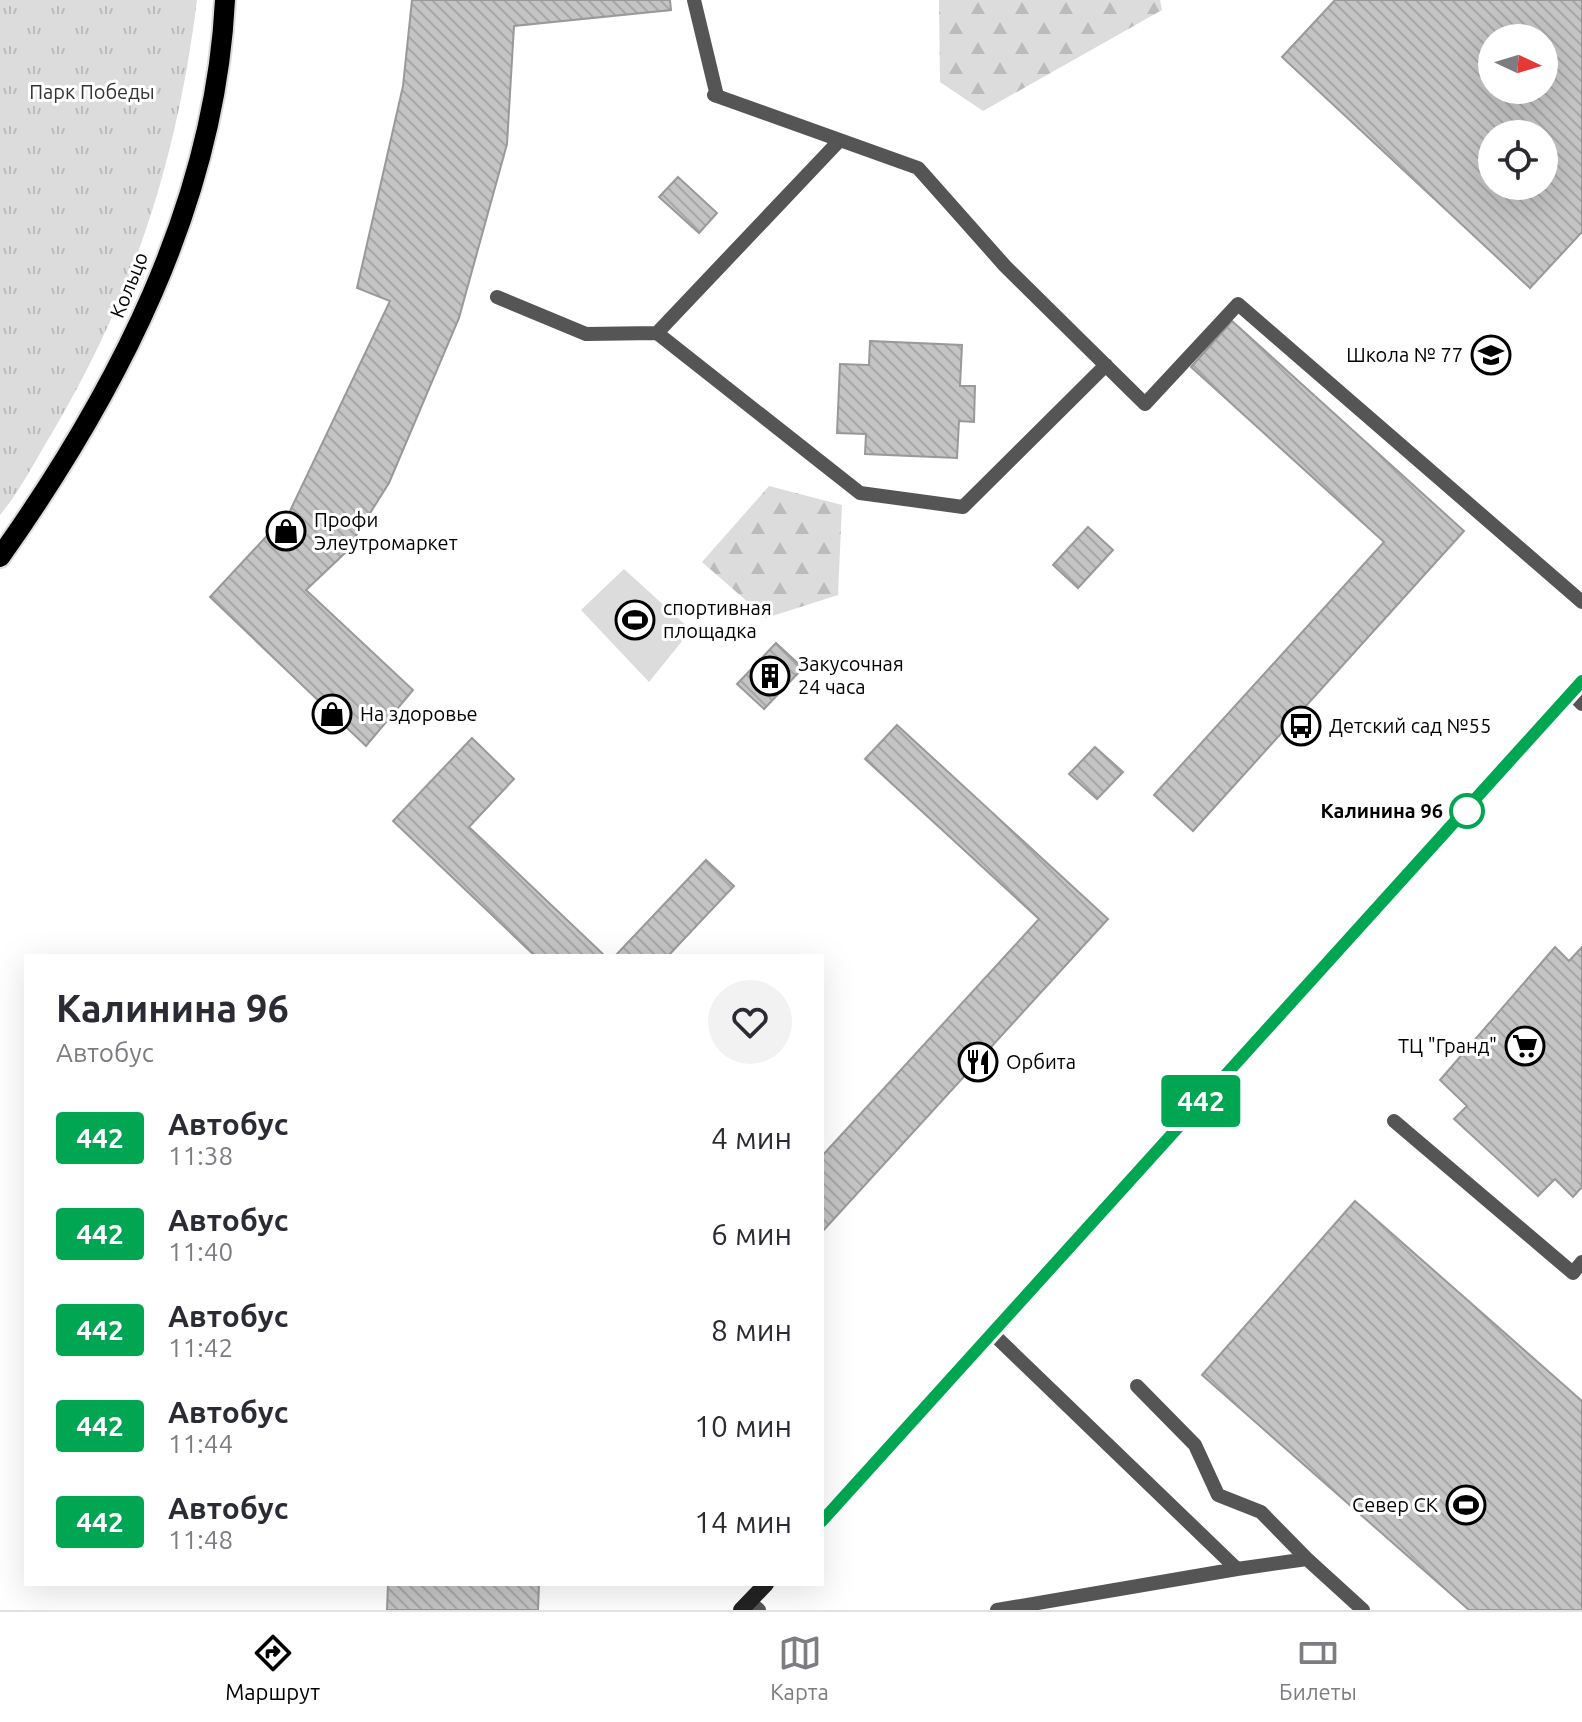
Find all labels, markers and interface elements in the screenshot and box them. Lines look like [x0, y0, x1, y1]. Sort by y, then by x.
north arrow [1478, 24, 1558, 104]
map controls [1478, 24, 1558, 200]
park label: Парк Победы [29, 80, 155, 103]
button: locate [1478, 120, 1558, 200]
street label: Кольцо [105, 249, 152, 321]
school or university icon: Школа № 77 [1470, 334, 1512, 376]
place label: Школа № 77 [1346, 343, 1463, 366]
place label: Профи Элеутромаркет [314, 508, 458, 554]
shop icon: Профи Элеутромаркет [265, 510, 307, 552]
place label: спортивная площадка [663, 596, 772, 642]
sports icon: спортивная площадка [614, 599, 656, 641]
place label: Закусочная 24 часа [798, 652, 904, 698]
building icon: Закусочная 24 часа [749, 655, 791, 697]
shop icon: На здоровье [311, 693, 353, 735]
place label: На здоровье [360, 702, 478, 725]
bus stop icon: Детский сад №55 [1280, 705, 1322, 747]
place label: Детский сад №55 [1329, 714, 1491, 737]
marker: Калинина 96 [1450, 794, 1484, 828]
place label: Калинина 96 [1320, 799, 1443, 822]
button: heart [708, 980, 792, 1064]
text: Калинина 96 [56, 987, 289, 1029]
supermarket icon: ТЦ "Гранд" [1504, 1025, 1546, 1067]
place label: ТЦ "Гранд" [1398, 1034, 1497, 1057]
text: Автобус [56, 1038, 154, 1067]
restaurant icon: Орбита [957, 1041, 999, 1083]
place label: Орбита [1006, 1050, 1076, 1073]
line badge: 442 [1155, 1075, 1247, 1127]
text: 442 [1177, 1085, 1225, 1116]
text: Автобус [168, 1107, 288, 1141]
text: 4 мин [711, 1121, 792, 1155]
text: 442 [76, 1122, 124, 1153]
text: 11:38 [168, 1141, 233, 1170]
text: Автобус [168, 1203, 288, 1237]
text: 6 мин [711, 1217, 792, 1251]
text: 442 [76, 1218, 124, 1249]
text: 11:40 [168, 1237, 233, 1266]
text: Автобус [168, 1299, 288, 1333]
text: 8 мин [711, 1313, 792, 1347]
text: 442 [76, 1314, 124, 1345]
text: 11:42 [168, 1333, 233, 1362]
text: Автобус [168, 1395, 288, 1429]
text: 10 мин [694, 1409, 792, 1443]
text: 442 [76, 1410, 124, 1441]
text: 11:44 [168, 1429, 233, 1458]
sports icon: Север СК [1445, 1484, 1487, 1526]
text: Автобус [168, 1491, 288, 1525]
place label: Север СК [1352, 1493, 1438, 1516]
text: 14 мин [694, 1505, 792, 1539]
text: 442 [76, 1506, 124, 1537]
text: 11:48 [168, 1525, 233, 1554]
tab: Маршрут [225, 1631, 320, 1704]
tab: Карта [770, 1631, 829, 1704]
tab: Билеты [1279, 1631, 1357, 1704]

